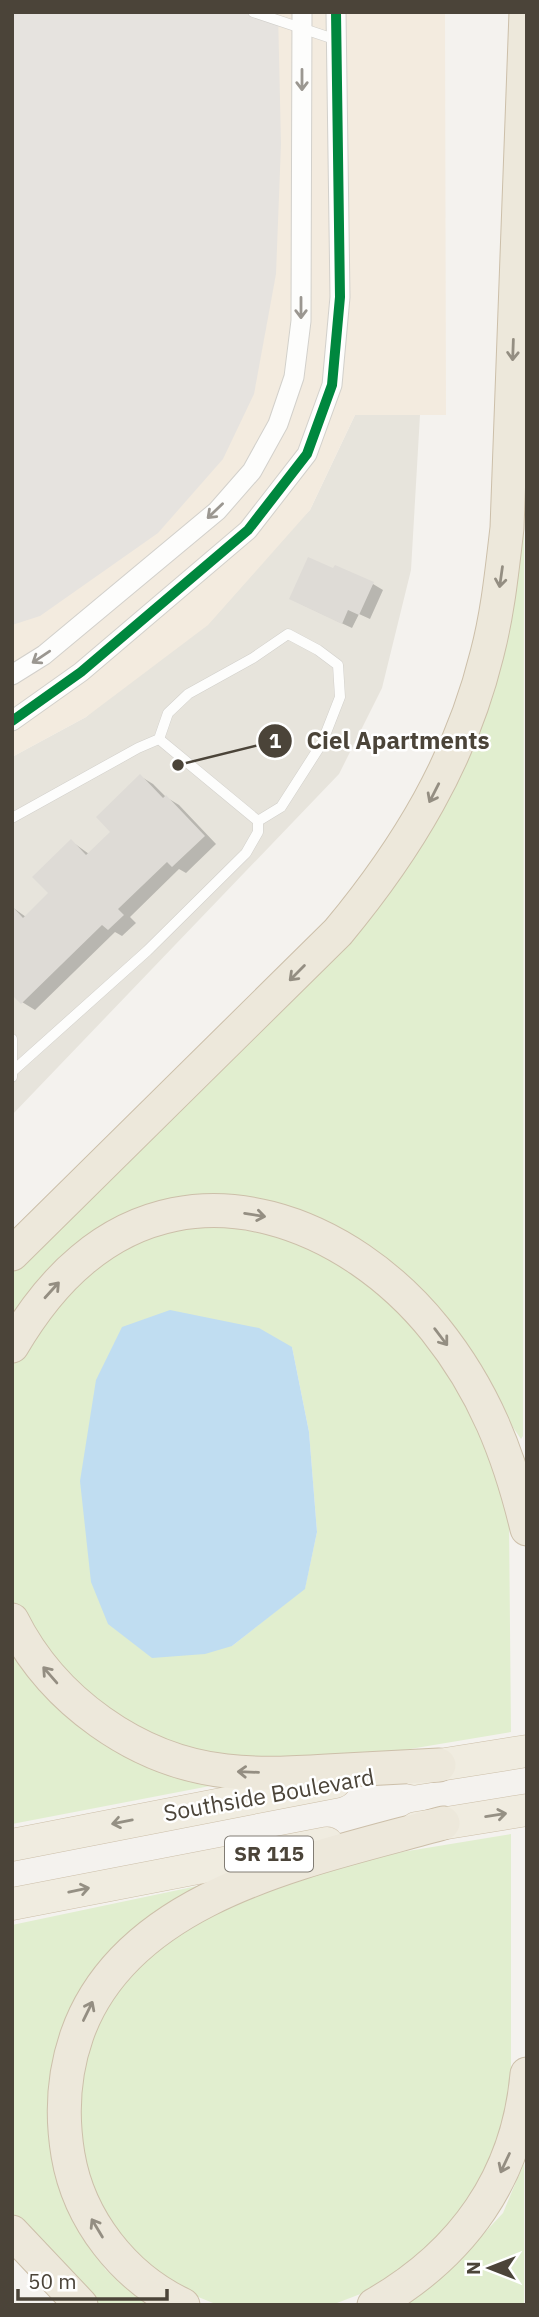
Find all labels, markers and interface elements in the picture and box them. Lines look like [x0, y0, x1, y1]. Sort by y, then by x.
one-way arrow [295, 69, 309, 92]
one-way arrow [295, 296, 308, 319]
one-way arrow [507, 338, 520, 361]
one-way arrow [207, 503, 224, 520]
one-way arrow [494, 565, 507, 588]
one-way arrow [31, 650, 51, 664]
callout: Ciel Apartments [257, 718, 503, 763]
text: Ciel Apartments [306, 724, 490, 756]
text: 1 [269, 726, 282, 754]
one-way arrow [426, 782, 440, 803]
one-way arrow [288, 964, 305, 981]
one-way arrow [243, 1208, 266, 1221]
one-way arrow [43, 1282, 59, 1300]
one-way arrow [433, 1327, 448, 1346]
one-way arrow [42, 1667, 58, 1685]
street label: Southside Boulevard [161, 1761, 377, 1827]
one-way arrow [237, 1766, 260, 1779]
one-way arrow [484, 1808, 507, 1821]
one-way arrow [111, 1816, 134, 1830]
road number: SR 115 [225, 1836, 313, 1871]
one-way arrow [67, 1883, 90, 1897]
one-way arrow [81, 2001, 95, 2022]
one-way arrow [498, 2152, 511, 2173]
one-way arrow [90, 2218, 104, 2238]
north arrow [455, 2233, 525, 2303]
scale bar [18, 2258, 166, 2302]
text: N [461, 2261, 485, 2275]
text: 50 m [28, 2267, 77, 2295]

